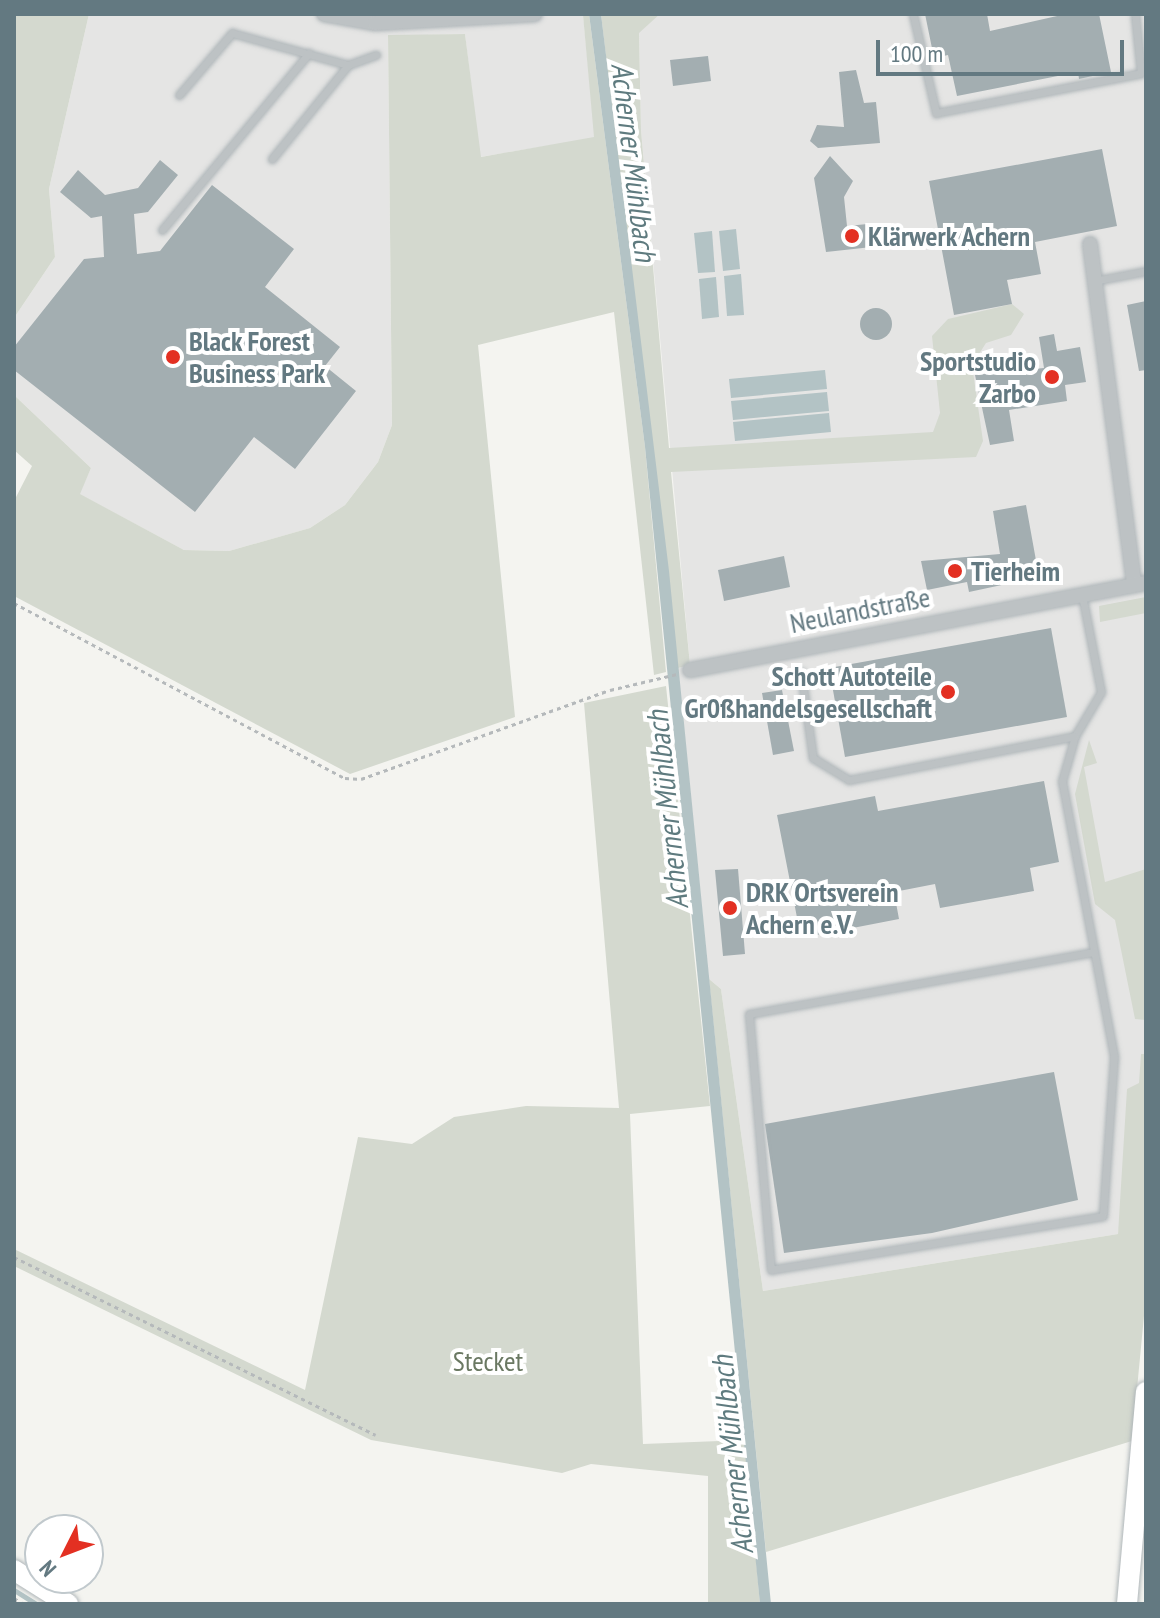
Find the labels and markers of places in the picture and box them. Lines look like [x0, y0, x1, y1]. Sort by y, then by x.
place label: Klärwerk Achern [868, 219, 1032, 253]
marker: Klärwerk Achern [843, 227, 861, 245]
place label: Black Forest Business Park [189, 324, 325, 390]
place label: Sportstudio Zarbo [920, 344, 1036, 410]
marker: Black Forest Business Park [164, 348, 182, 366]
marker: Sportstudio Zarbo [1043, 368, 1061, 386]
place label: Tierheim [971, 554, 1060, 588]
marker: Tierheim [946, 562, 964, 580]
place label: Schott Autoteile Gr0ßhandelsgesellschaft [685, 659, 932, 725]
marker: Schott Autoteile Gr0ßhandelsgesellschaft [939, 683, 957, 701]
place label: DRK Ortsverein Achern e.V. [746, 875, 900, 941]
marker: DRK Ortsverein Achern e.V. [721, 899, 739, 917]

